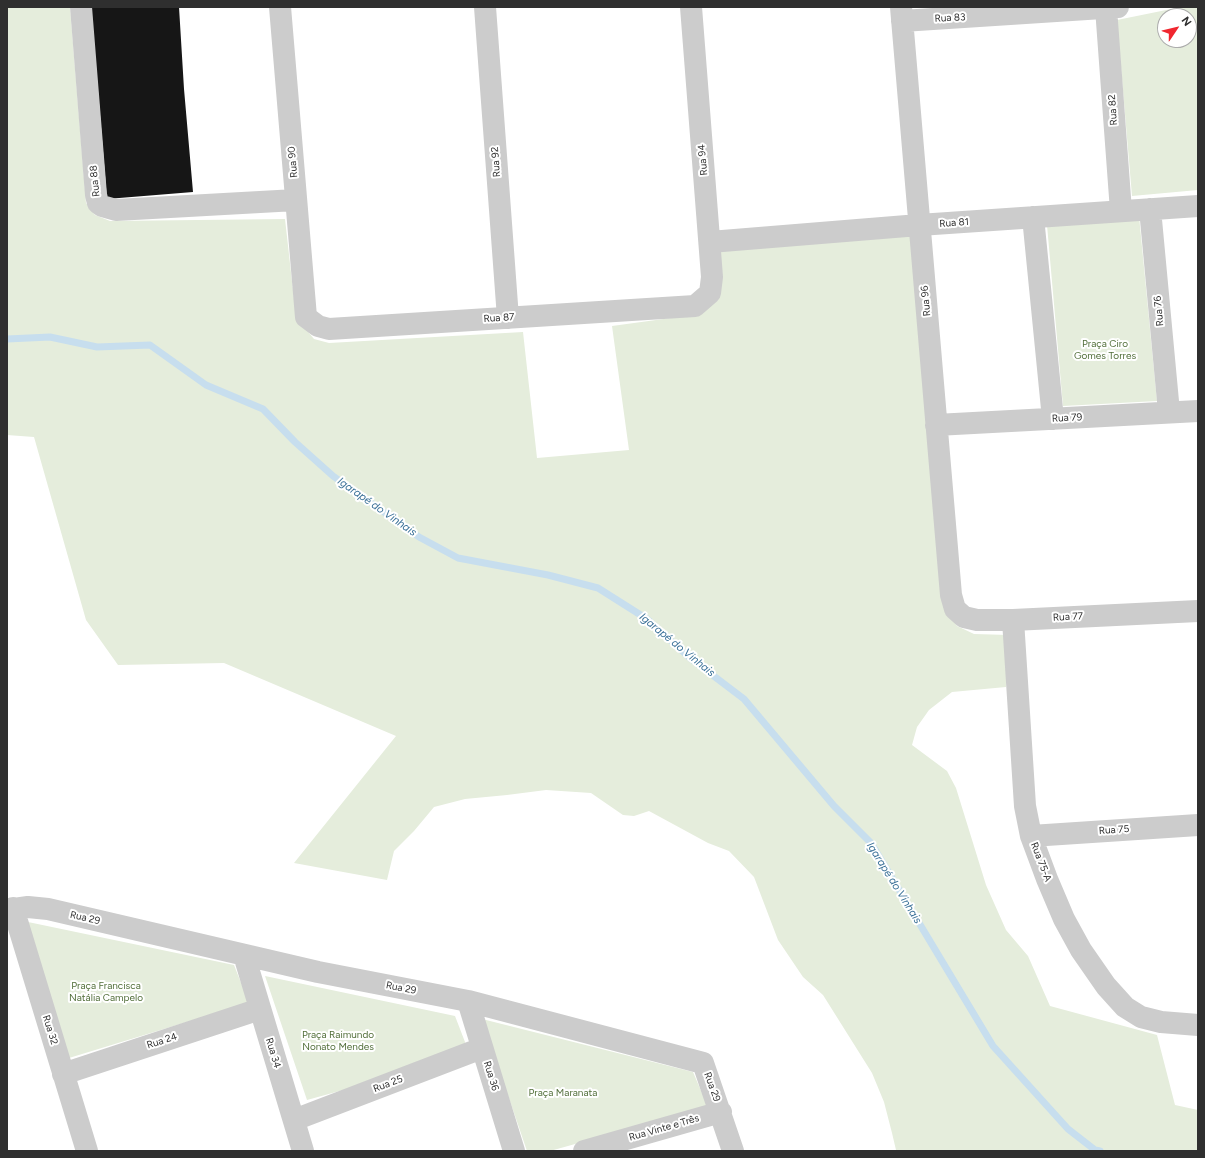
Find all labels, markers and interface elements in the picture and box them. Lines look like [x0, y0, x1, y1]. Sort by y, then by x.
north arrow [1157, 8, 1197, 48]
street label: Rua 83 [934, 11, 966, 25]
text: N [1179, 14, 1194, 29]
street label: Rua 82 [1106, 94, 1120, 126]
street label: Rua 94 [696, 144, 710, 176]
street label: Rua 90 [286, 146, 300, 178]
street label: Rua 92 [489, 146, 503, 178]
street label: Rua 88 [87, 165, 103, 197]
street label: Rua 81 [939, 216, 969, 230]
street label: Rua 96 [919, 285, 933, 317]
street label: Rua 76 [1152, 295, 1166, 327]
street label: Rua 87 [483, 311, 515, 325]
park label: Praça Ciro Gomes Torres [1074, 338, 1136, 362]
street label: Rua 79 [1051, 411, 1083, 425]
water label: Igarapé do Vinhais [335, 475, 419, 539]
water label: Igarapé do Vinhais [636, 610, 718, 680]
street label: Rua 77 [1053, 610, 1083, 624]
street label: Rua 75 [1098, 823, 1130, 837]
water label: Igarapé do Vinhais [864, 840, 924, 926]
street label: Rua 75-A [1028, 840, 1054, 884]
street label: Rua 29 [69, 909, 101, 927]
street label: Rua 29 [385, 979, 417, 997]
park label: Praça Francisca Natália Campelo [69, 980, 143, 1004]
street label: Rua 32 [40, 1014, 60, 1046]
park label: Praça Raimundo Nonato Mendes [302, 1029, 374, 1052]
street label: Rua 24 [145, 1030, 179, 1052]
street label: Rua 34 [263, 1036, 283, 1070]
street label: Rua 36 [481, 1060, 501, 1092]
street label: Rua 29 [701, 1071, 723, 1103]
street label: Rua 25 [371, 1073, 405, 1095]
park label: Praça Maranata [529, 1087, 597, 1099]
street label: Rua Vinte e Três [628, 1112, 700, 1144]

